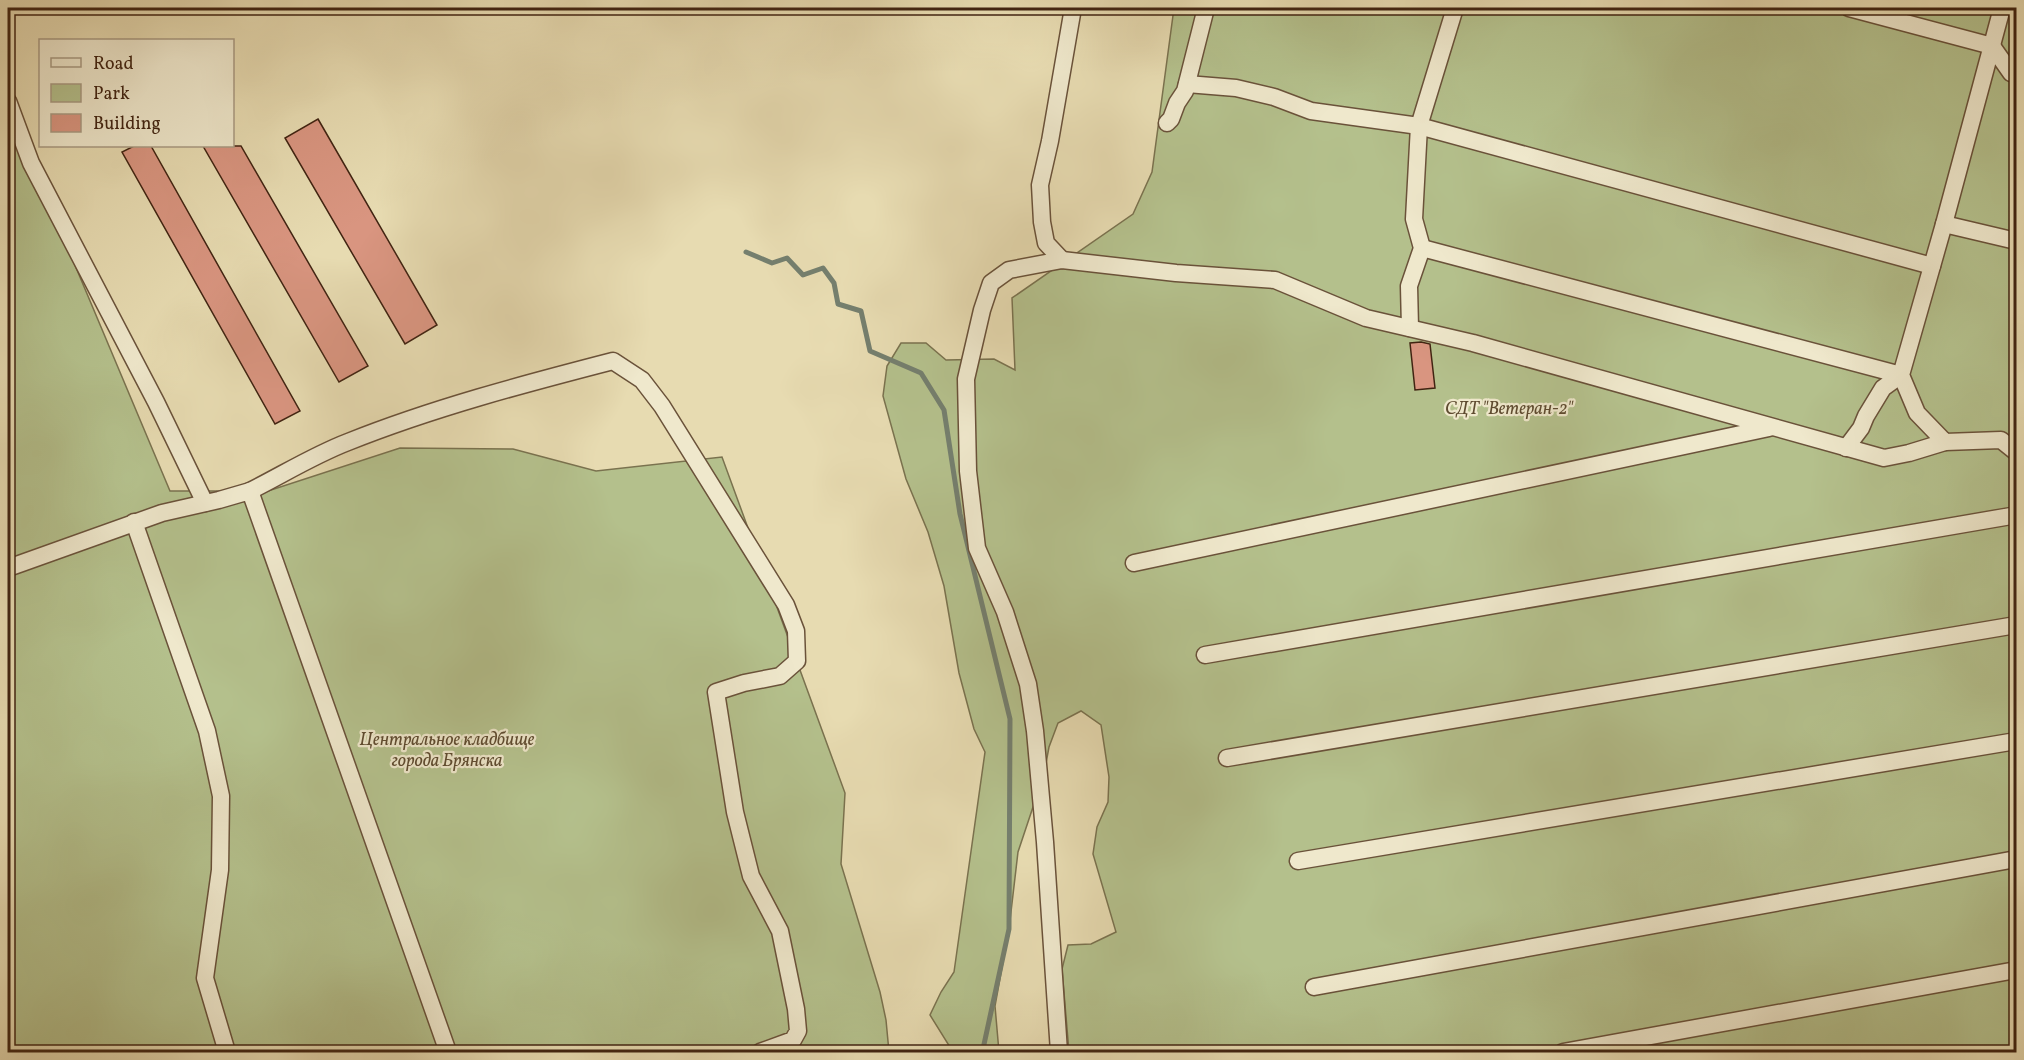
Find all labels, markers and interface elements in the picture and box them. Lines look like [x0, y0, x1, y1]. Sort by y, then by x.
legend [39, 39, 234, 147]
text: Road [93, 52, 134, 77]
text: Park [93, 82, 130, 107]
text: Building [93, 112, 161, 137]
park label: СДТ "Ветеран-2" [1445, 397, 1574, 422]
park label: Центральное кладбище города Брянска [360, 728, 535, 774]

